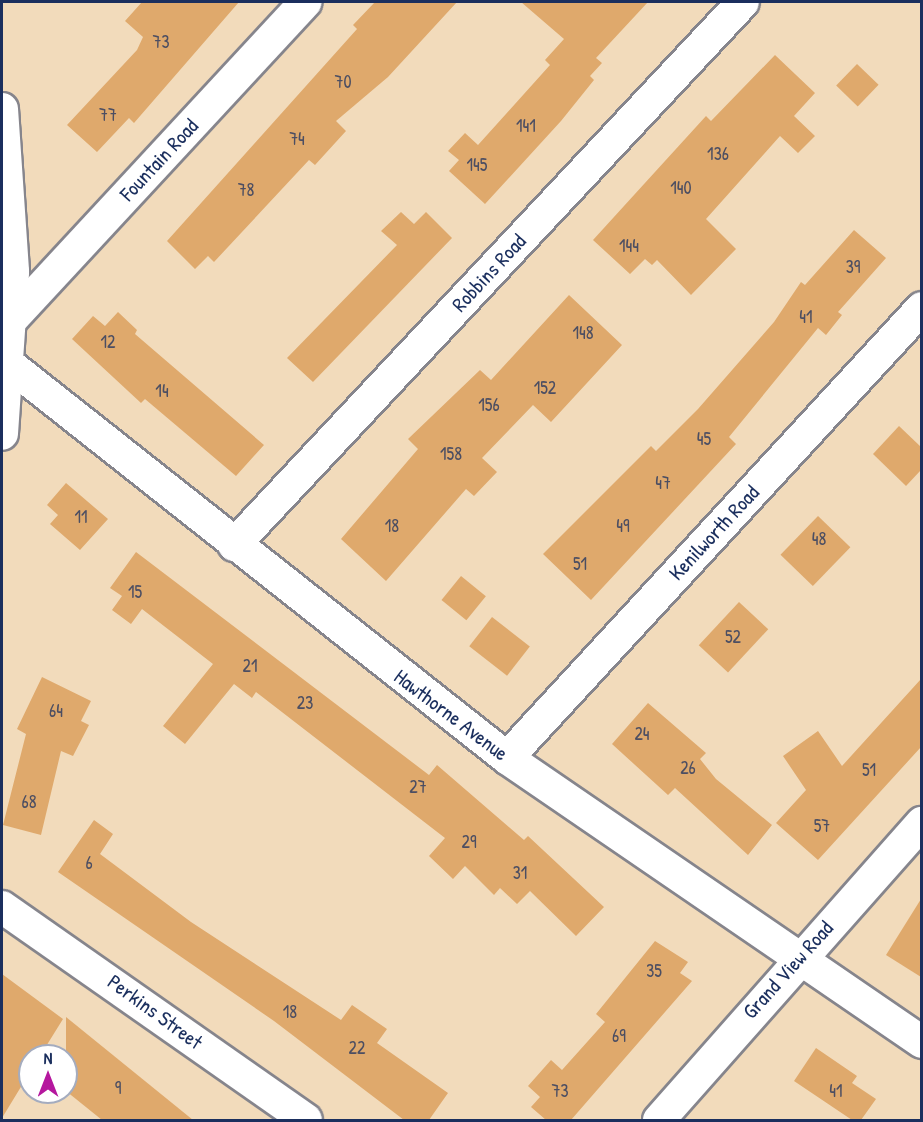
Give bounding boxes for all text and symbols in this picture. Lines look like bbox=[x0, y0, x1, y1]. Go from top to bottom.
house number: 73 bbox=[153, 31, 169, 53]
house number: 70 bbox=[335, 71, 351, 93]
house number: 77 bbox=[99, 104, 117, 126]
street label: Fountain Road bbox=[115, 114, 203, 206]
house number: 141 bbox=[516, 115, 536, 137]
house number: 74 bbox=[289, 128, 305, 150]
house number: 136 bbox=[707, 143, 729, 165]
house number: 145 bbox=[467, 154, 487, 176]
house number: 140 bbox=[670, 177, 692, 199]
house number: 78 bbox=[238, 179, 254, 201]
street label: Robbins Road bbox=[447, 229, 531, 317]
house number: 144 bbox=[619, 235, 639, 257]
house number: 39 bbox=[846, 256, 860, 278]
house number: 41 bbox=[799, 306, 813, 328]
house number: 148 bbox=[572, 322, 594, 344]
house number: 12 bbox=[101, 331, 115, 353]
house number: 152 bbox=[534, 377, 556, 399]
house number: 14 bbox=[155, 380, 169, 402]
house number: 156 bbox=[478, 394, 500, 416]
house number: 45 bbox=[697, 428, 711, 450]
house number: 158 bbox=[440, 443, 462, 465]
house number: 47 bbox=[655, 472, 671, 494]
street label: Kenilworth Road bbox=[664, 480, 764, 586]
house number: 11 bbox=[74, 506, 88, 528]
house number: 18 bbox=[385, 515, 399, 537]
house number: 49 bbox=[616, 515, 630, 537]
house number: 48 bbox=[812, 528, 826, 550]
house number: 51 bbox=[573, 553, 587, 575]
house number: 15 bbox=[128, 581, 142, 603]
house number: 52 bbox=[725, 626, 741, 648]
house number: 21 bbox=[243, 655, 257, 677]
street label: Hawthorne Avenue bbox=[389, 664, 513, 766]
house number: 23 bbox=[297, 692, 313, 714]
house number: 64 bbox=[49, 700, 63, 722]
house number: 24 bbox=[634, 723, 650, 745]
house number: 26 bbox=[680, 757, 696, 779]
house number: 51 bbox=[862, 759, 876, 781]
house number: 27 bbox=[409, 776, 427, 798]
house number: 68 bbox=[22, 791, 36, 813]
house number: 57 bbox=[814, 815, 830, 837]
house number: 29 bbox=[461, 831, 477, 853]
house number: 6 bbox=[85, 852, 93, 874]
house number: 31 bbox=[513, 862, 527, 884]
street label: Grand View Road bbox=[738, 916, 838, 1024]
house number: 35 bbox=[646, 960, 662, 982]
street label: Perkins Street bbox=[103, 969, 207, 1055]
house number: 18 bbox=[283, 1001, 297, 1023]
house number: 69 bbox=[612, 1025, 626, 1047]
house number: 22 bbox=[349, 1037, 365, 1059]
north arrow bbox=[18, 1044, 78, 1104]
text: N bbox=[44, 1047, 52, 1069]
house number: 9 bbox=[115, 1077, 121, 1099]
house number: 73 bbox=[552, 1080, 568, 1102]
house number: 41 bbox=[829, 1080, 843, 1102]

